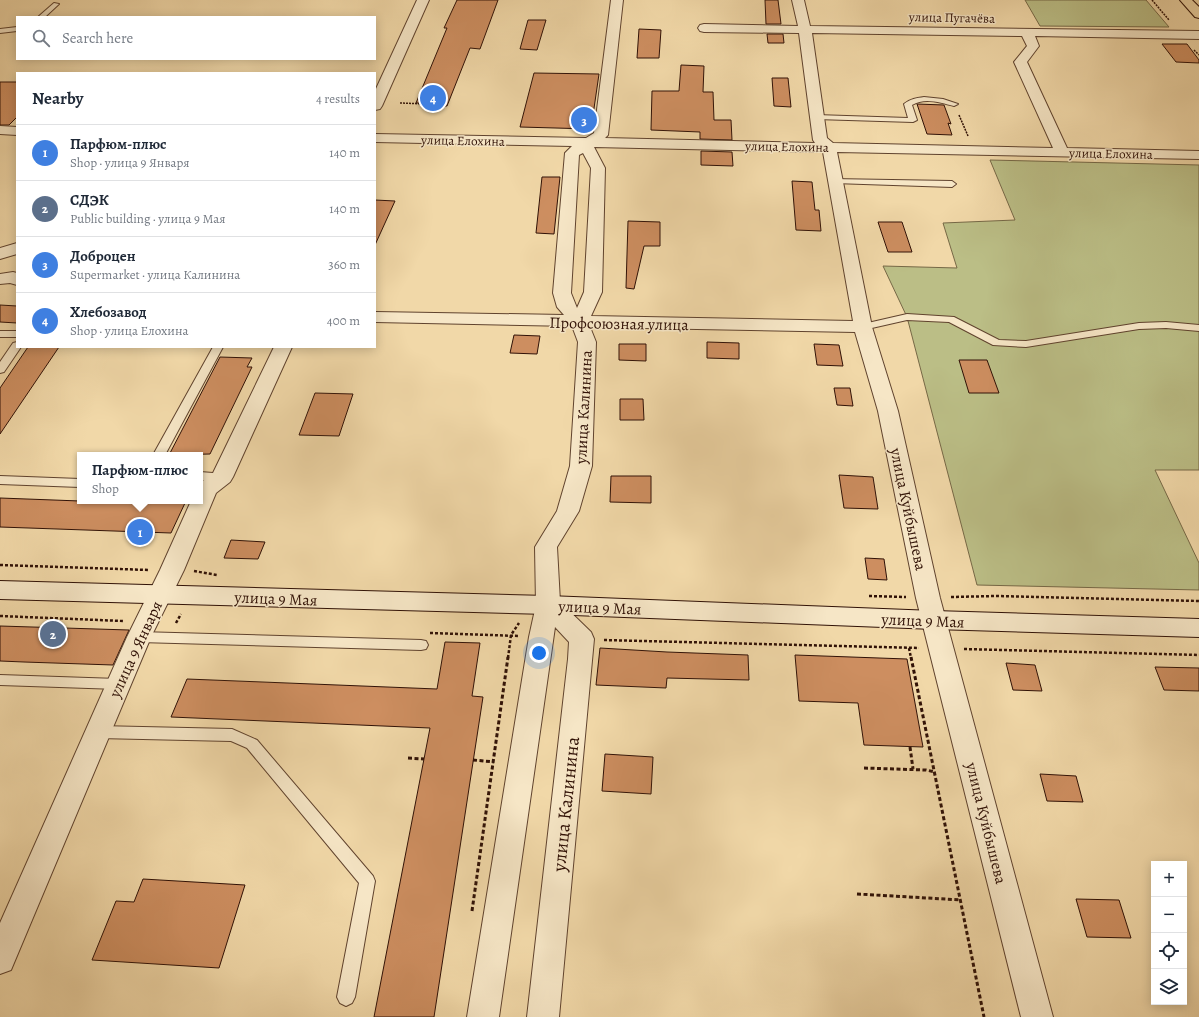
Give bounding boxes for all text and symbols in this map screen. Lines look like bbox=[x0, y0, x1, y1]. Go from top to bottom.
street label: улица Пугачёва bbox=[908, 8, 995, 27]
search box bbox=[16, 16, 376, 60]
icon: search bbox=[30, 27, 52, 49]
text: Search here bbox=[62, 28, 133, 48]
pin: 4 bbox=[420, 83, 446, 113]
text: Nearby bbox=[32, 87, 83, 110]
text: 4 results bbox=[316, 90, 360, 107]
pin: 3 bbox=[571, 105, 597, 135]
street label: улица Елохина bbox=[420, 131, 505, 150]
text: Парфюм-плюс bbox=[70, 134, 167, 154]
street label: улица Елохина bbox=[744, 137, 829, 156]
text: 1 bbox=[43, 144, 47, 161]
text: 140 m bbox=[329, 144, 360, 161]
street label: улица Елохина bbox=[1068, 144, 1153, 163]
text: Shop · улица 9 Января bbox=[70, 154, 189, 171]
text: СДЭК bbox=[70, 190, 109, 210]
text: 2 bbox=[42, 200, 48, 217]
text: 140 m bbox=[329, 200, 360, 217]
text: Public building · улица 9 Мая bbox=[70, 210, 226, 227]
text: Доброцен bbox=[70, 246, 136, 266]
text: 3 bbox=[42, 256, 48, 273]
text: 360 m bbox=[328, 256, 360, 273]
text: Supermarket · улица Калинина bbox=[70, 266, 240, 283]
text: Хлебозавод bbox=[70, 302, 147, 322]
text: 4 bbox=[42, 312, 48, 329]
text: 400 m bbox=[327, 312, 360, 329]
street label: Профсоюзная улица bbox=[549, 312, 689, 336]
text: Shop · улица Елохина bbox=[70, 322, 189, 339]
street label: улица Калинина bbox=[570, 349, 598, 466]
street label: улица Куйбышева bbox=[884, 445, 932, 573]
popup bbox=[77, 452, 203, 504]
text: Парфюм-плюс bbox=[92, 460, 188, 480]
text: Shop bbox=[92, 480, 119, 497]
pin: 1 bbox=[127, 517, 153, 547]
street label: улица 9 Мая bbox=[233, 587, 318, 611]
street label: улица 9 Мая bbox=[557, 596, 642, 620]
street label: улица 9 Января bbox=[103, 597, 168, 702]
street label: улица 9 Мая bbox=[880, 609, 965, 633]
pin: 2 bbox=[40, 619, 66, 649]
your location bbox=[529, 643, 549, 663]
street label: улица Калинина bbox=[546, 735, 586, 874]
street label: улица Куйбышева bbox=[960, 759, 1012, 887]
map controls bbox=[1151, 861, 1187, 1005]
button: + bbox=[1151, 861, 1187, 897]
button: − bbox=[1151, 897, 1187, 933]
button: locate bbox=[1151, 933, 1187, 969]
button: layers bbox=[1151, 969, 1187, 1005]

